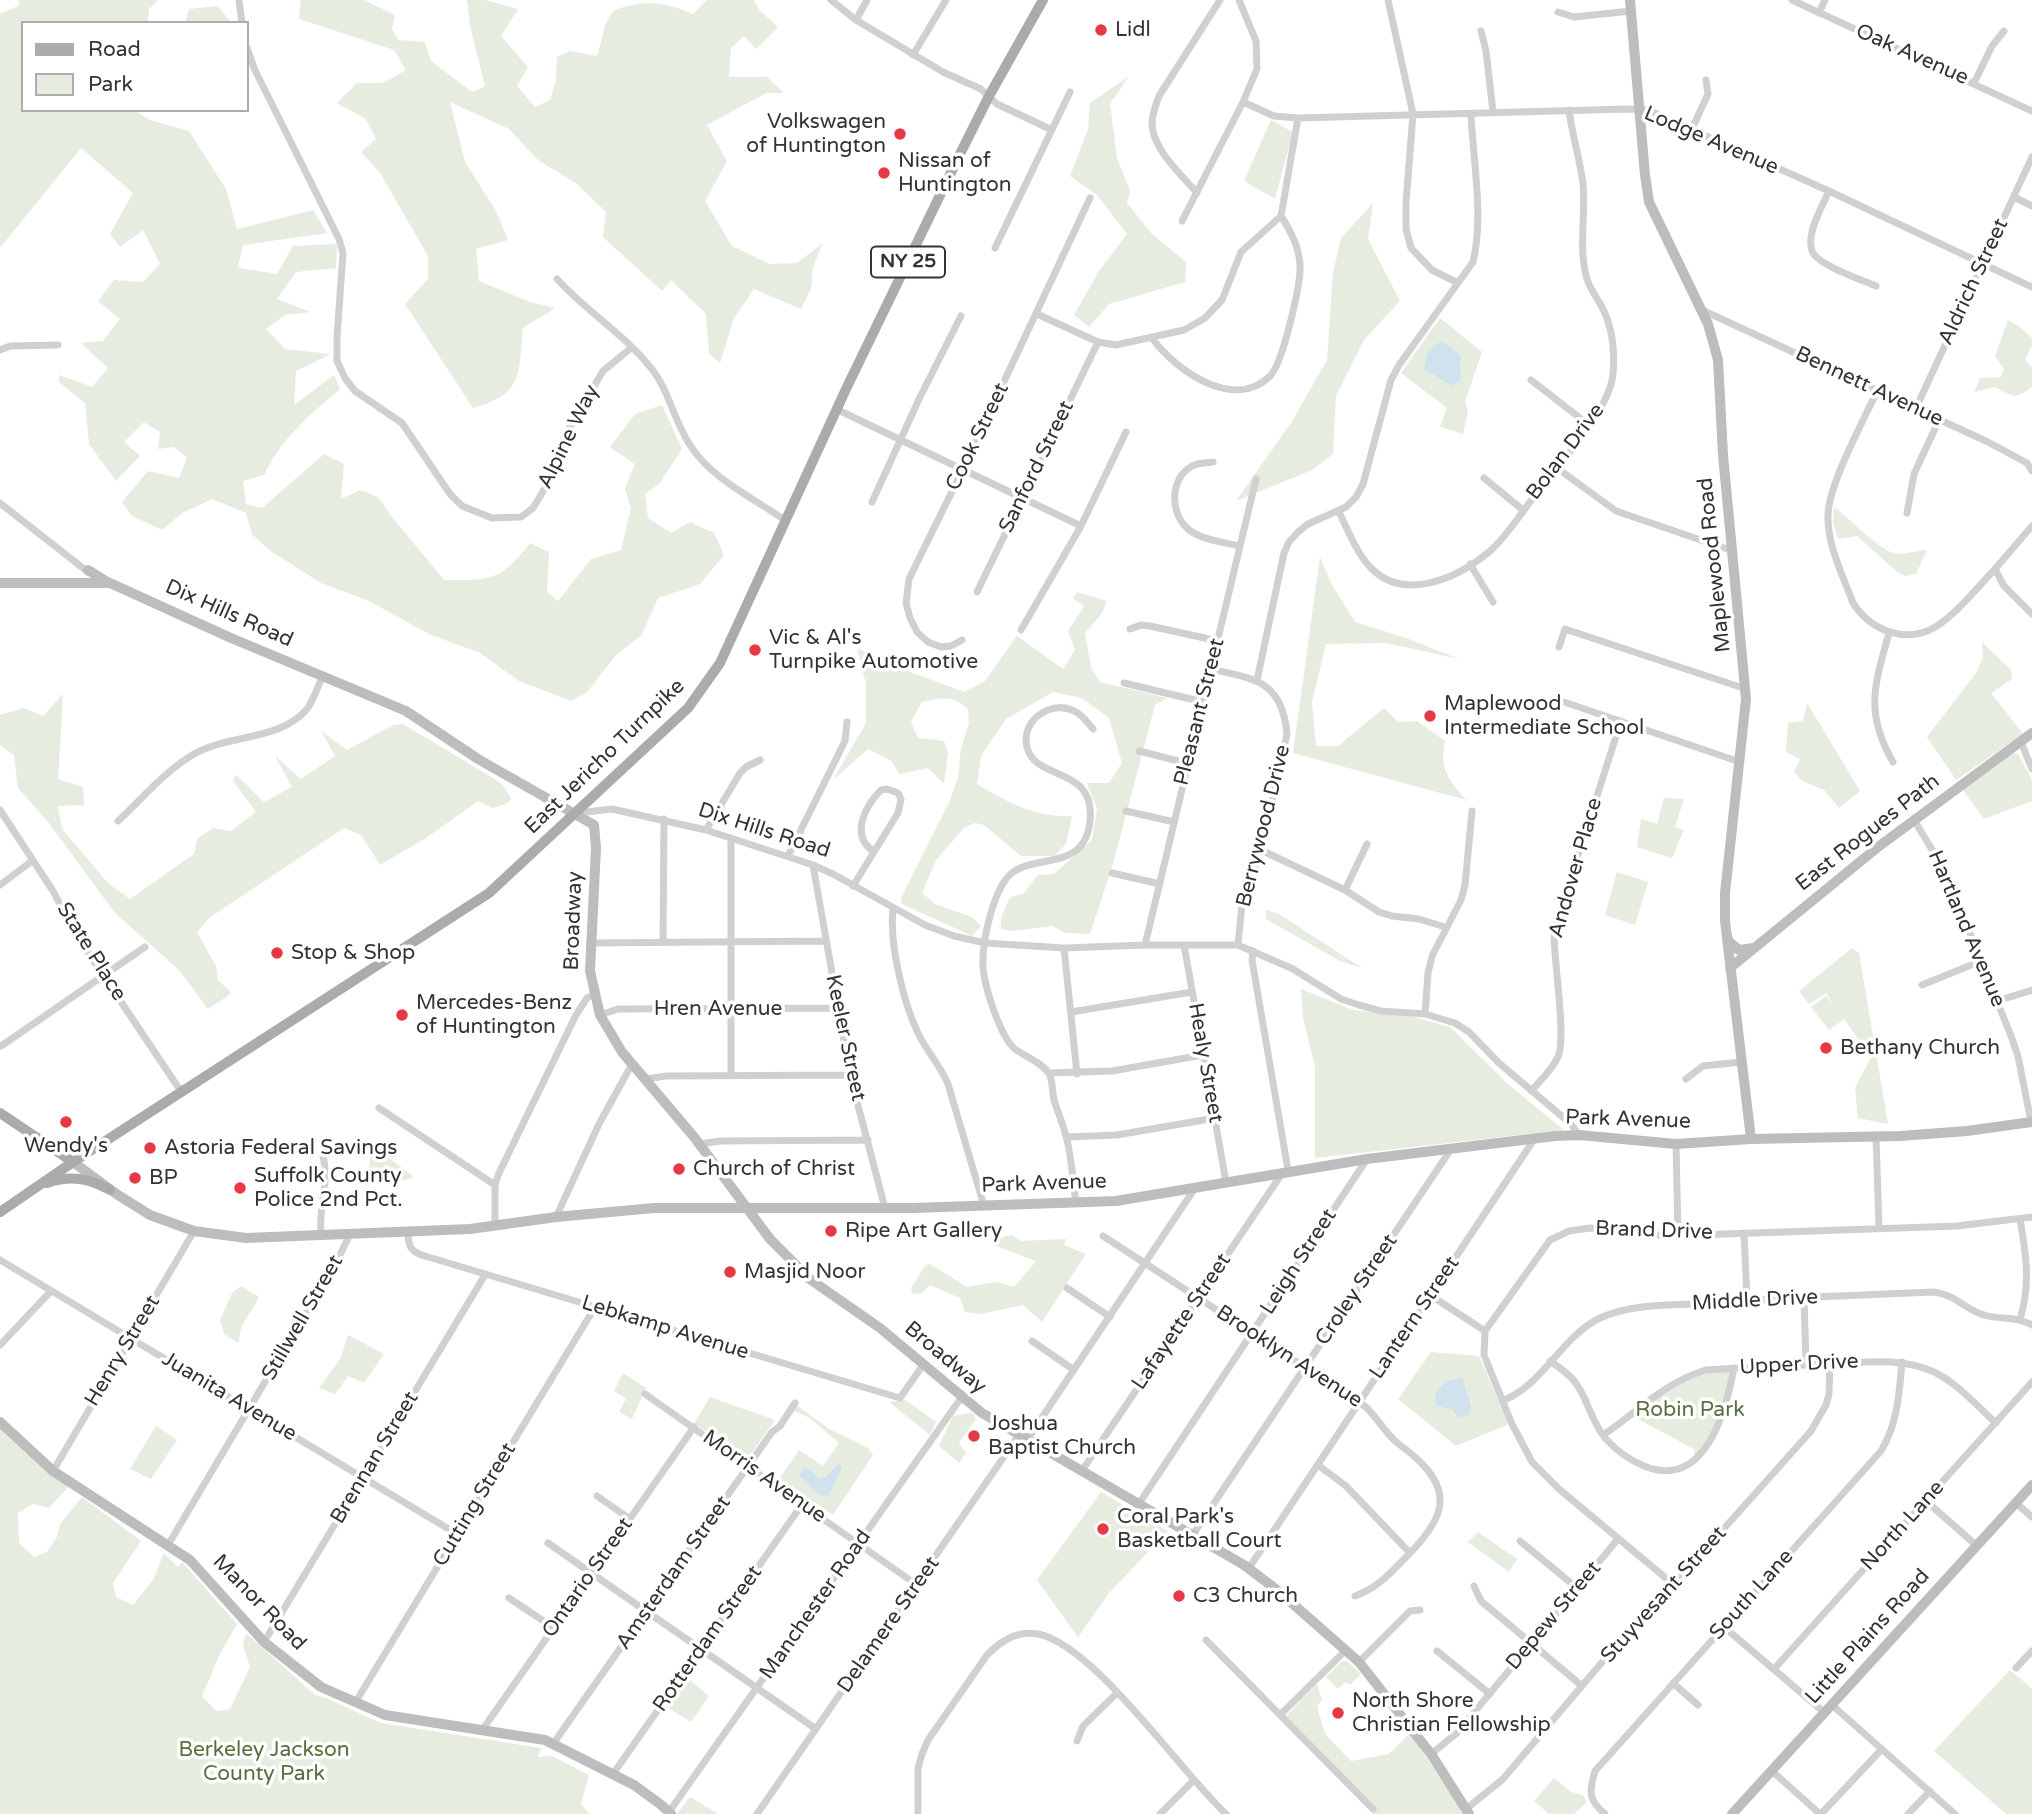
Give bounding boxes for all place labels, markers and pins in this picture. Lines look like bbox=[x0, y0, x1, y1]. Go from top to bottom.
place label: Lidl bbox=[1115, 17, 1151, 43]
marker: Lidl bbox=[1093, 22, 1109, 38]
place label: Volkswagen of Huntington bbox=[746, 109, 886, 159]
marker: Volkswagen of Huntington bbox=[892, 126, 908, 142]
place label: Nissan of Huntington bbox=[898, 148, 1012, 198]
marker: Nissan of Huntington bbox=[876, 165, 892, 181]
place label: Vic & Al's Turnpike Automotive bbox=[769, 625, 978, 675]
marker: Vic & Al's Turnpike Automotive bbox=[747, 642, 763, 658]
place label: Maplewood Intermediate School bbox=[1444, 691, 1644, 741]
marker: Maplewood Intermediate School bbox=[1422, 708, 1438, 724]
place label: Stop & Shop bbox=[291, 940, 415, 966]
marker: Stop & Shop bbox=[269, 945, 285, 961]
place label: Mercedes-Benz of Huntington bbox=[416, 990, 572, 1040]
marker: Mercedes-Benz of Huntington bbox=[394, 1007, 410, 1023]
place label: Bethany Church bbox=[1840, 1035, 2000, 1061]
marker: Bethany Church bbox=[1818, 1040, 1834, 1056]
marker: Wendy's bbox=[58, 1114, 74, 1130]
place label: Wendy's bbox=[24, 1133, 108, 1159]
place label: Astoria Federal Savings bbox=[164, 1135, 397, 1161]
marker: Astoria Federal Savings bbox=[142, 1140, 158, 1156]
place label: Church of Christ bbox=[693, 1156, 855, 1182]
marker: Church of Christ bbox=[671, 1161, 687, 1177]
place label: Suffolk County Police 2nd Pct. bbox=[254, 1163, 403, 1213]
place label: BP bbox=[149, 1165, 178, 1191]
marker: BP bbox=[127, 1170, 143, 1186]
marker: Suffolk County Police 2nd Pct. bbox=[232, 1180, 248, 1196]
place label: Ripe Art Gallery bbox=[845, 1218, 1002, 1244]
marker: Ripe Art Gallery bbox=[823, 1223, 839, 1239]
place label: Masjid Noor bbox=[744, 1259, 866, 1285]
marker: Masjid Noor bbox=[722, 1264, 738, 1280]
place label: Joshua Baptist Church bbox=[988, 1411, 1136, 1461]
marker: Joshua Baptist Church bbox=[966, 1428, 982, 1444]
place label: Coral Park's Basketball Court bbox=[1117, 1504, 1281, 1554]
marker: Coral Park's Basketball Court bbox=[1095, 1521, 1111, 1537]
place label: C3 Church bbox=[1193, 1583, 1298, 1609]
marker: C3 Church bbox=[1171, 1588, 1187, 1604]
place label: North Shore Christian Fellowship bbox=[1352, 1688, 1551, 1738]
marker: North Shore Christian Fellowship bbox=[1330, 1705, 1346, 1721]

